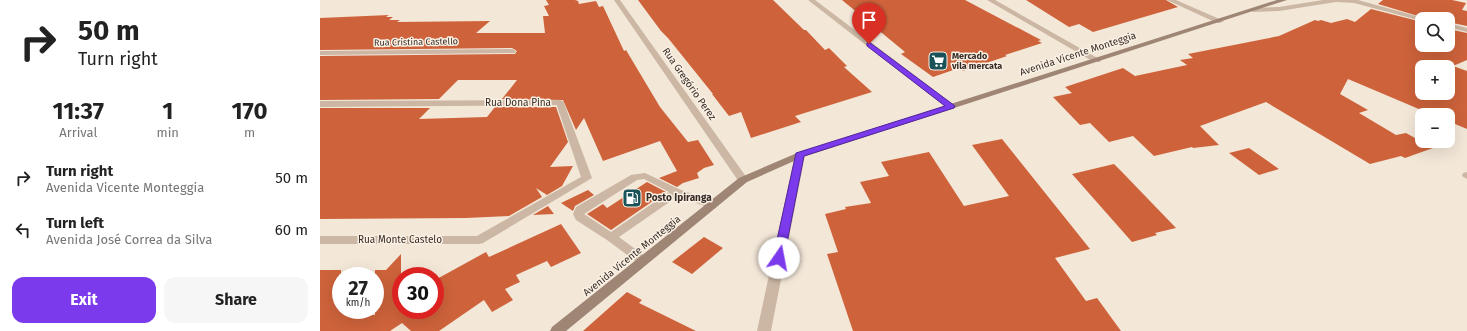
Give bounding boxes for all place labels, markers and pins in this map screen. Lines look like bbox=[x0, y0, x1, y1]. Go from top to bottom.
pin bbox=[852, 3, 886, 44]
supermarket icon: Mercado vila mercata bbox=[927, 50, 949, 72]
place label: Mercado vila mercata bbox=[951, 51, 1002, 71]
fuel station icon: Posto Ipiranga bbox=[621, 187, 643, 209]
place label: Posto Ipiranga bbox=[646, 192, 712, 204]

